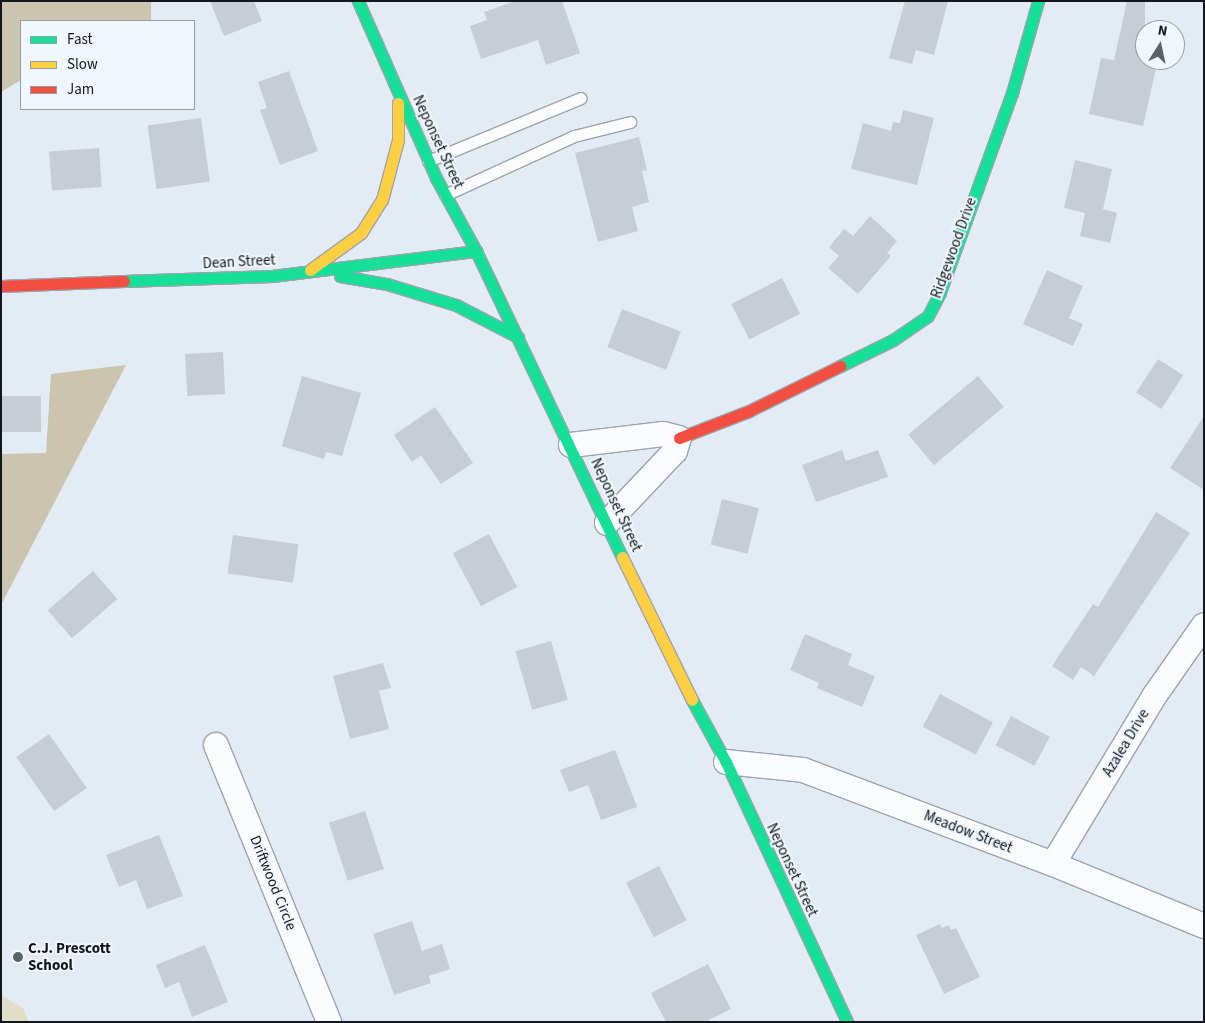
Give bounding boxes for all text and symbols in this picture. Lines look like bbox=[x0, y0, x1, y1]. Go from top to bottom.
legend bbox=[20, 20, 195, 110]
north arrow bbox=[1135, 20, 1185, 70]
text: N bbox=[1156, 21, 1169, 42]
text: Fast bbox=[67, 29, 93, 50]
text: Slow bbox=[67, 54, 98, 75]
text: Jam bbox=[67, 79, 94, 100]
street label: Neponset Street bbox=[408, 92, 468, 192]
street label: Ridgewood Drive bbox=[927, 195, 981, 301]
street label: Dean Street bbox=[202, 251, 276, 273]
street label: Neponset Street bbox=[586, 455, 646, 555]
street label: Azalea Drive bbox=[1099, 706, 1153, 780]
street label: Meadow Street bbox=[921, 807, 1015, 857]
street label: Neponset Street bbox=[762, 820, 822, 920]
street label: Driftwood Circle bbox=[246, 833, 300, 933]
place label: C.J. Prescott School bbox=[28, 939, 111, 974]
marker: C.J. Prescott School bbox=[12, 951, 24, 963]

